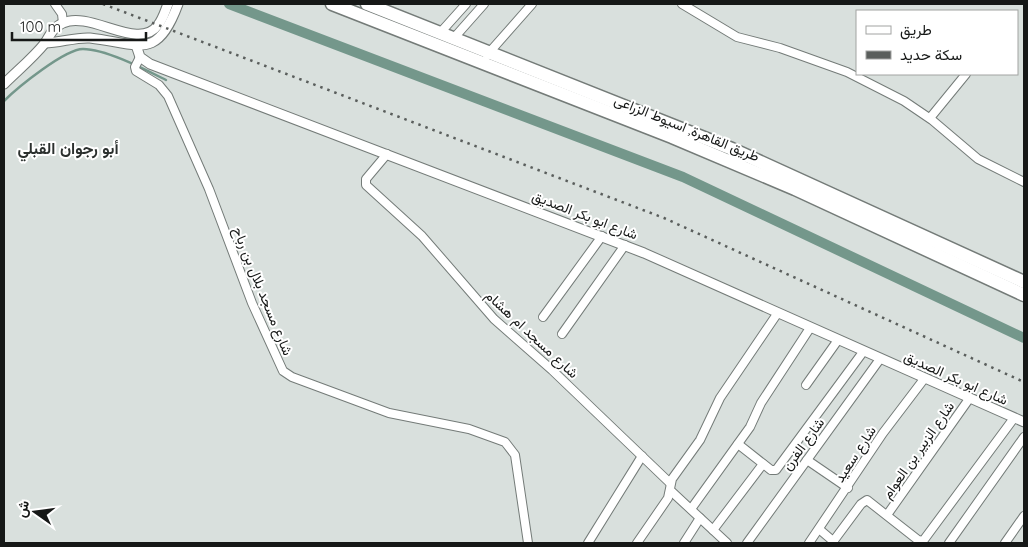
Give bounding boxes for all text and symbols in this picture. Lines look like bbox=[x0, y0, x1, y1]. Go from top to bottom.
scale bar bbox=[12, 10, 146, 42]
legend bbox=[856, 10, 1018, 75]
text: 100 m bbox=[20, 17, 61, 36]
text: طريق bbox=[900, 20, 932, 40]
text: سكة حديد bbox=[900, 45, 962, 64]
street label: طريق القاهرة, اسيوط الزراعى bbox=[612, 91, 762, 165]
district label: أبو رجوان القبلي bbox=[17, 138, 119, 162]
street label: شارع ابو بكر الصديق bbox=[529, 187, 640, 245]
street label: شارع مسجد بلال بن رباح bbox=[227, 224, 297, 359]
street label: شارع مسجد ام هشام bbox=[480, 286, 582, 383]
street label: شارع ابو بكر الصديق bbox=[900, 347, 1011, 411]
street label: شارع الزبير بن العوام bbox=[878, 398, 960, 503]
street label: شارع الفرن bbox=[778, 414, 830, 475]
street label: شارع سعيد bbox=[830, 422, 882, 487]
north arrow bbox=[10, 487, 60, 537]
text: ش bbox=[12, 498, 33, 519]

